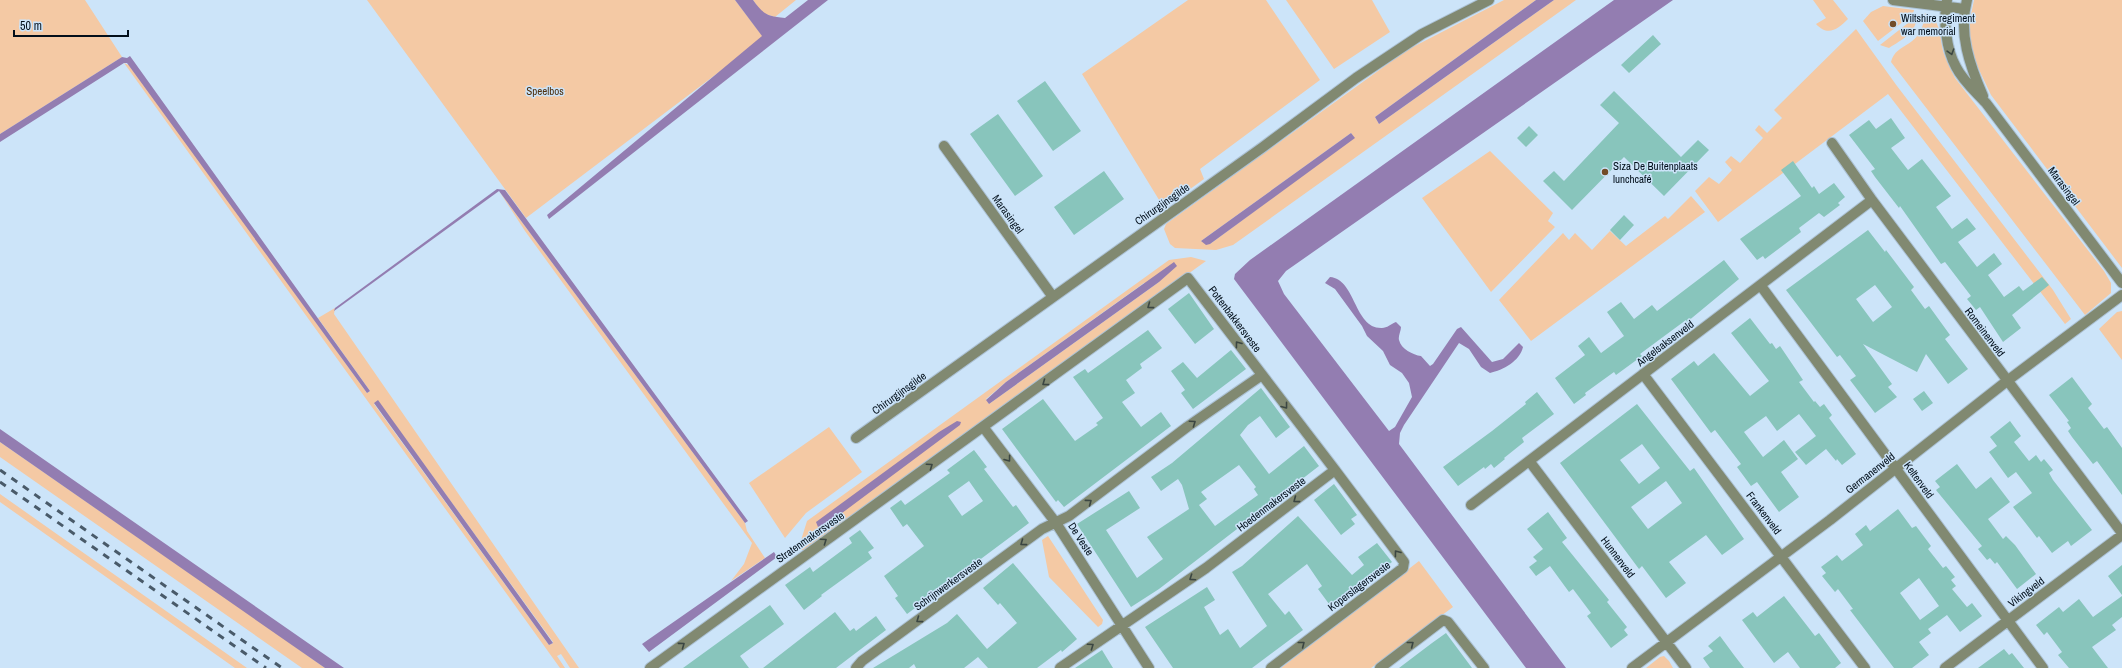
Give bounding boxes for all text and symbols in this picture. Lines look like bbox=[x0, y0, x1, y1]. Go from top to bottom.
place label: Wiltshire regiment war memorial bbox=[1901, 11, 1975, 38]
scale bar bbox=[14, 12, 128, 38]
text: 50 m bbox=[20, 18, 42, 34]
marker: Wiltshire regiment war memorial bbox=[1888, 19, 1898, 29]
one-way arrow bbox=[1946, 49, 1955, 56]
park label: Speelbos bbox=[526, 84, 564, 98]
place label: Siza De Buitenplaats lunchcafé bbox=[1613, 159, 1698, 186]
street label: Marasingel bbox=[2045, 164, 2083, 208]
marker: Siza De Buitenplaats lunchcafé bbox=[1600, 167, 1610, 177]
street label: Chirurgijnsgilde bbox=[1132, 180, 1192, 228]
street label: Marasingel bbox=[989, 192, 1027, 236]
street label: Pottenbakkersveste bbox=[1206, 283, 1264, 355]
one-way arrow bbox=[1148, 301, 1155, 308]
street label: Romeinenveld bbox=[1962, 305, 2008, 359]
street label: Angelsaksenveld bbox=[1633, 317, 1696, 370]
one-way arrow bbox=[1235, 341, 1243, 348]
street label: Chirurgijnsgilde bbox=[869, 369, 929, 417]
one-way arrow bbox=[1043, 378, 1050, 385]
one-way arrow bbox=[1281, 402, 1288, 409]
one-way arrow bbox=[1188, 421, 1195, 428]
street label: Germanenveld bbox=[1842, 449, 1898, 497]
one-way arrow bbox=[1003, 454, 1010, 461]
street label: Keltenveld bbox=[1901, 459, 1937, 501]
one-way arrow bbox=[926, 464, 933, 471]
street label: Hoedenmakersveste bbox=[1234, 474, 1308, 534]
street label: Frankenveld bbox=[1743, 489, 1785, 537]
one-way arrow bbox=[1293, 495, 1300, 502]
one-way arrow bbox=[1084, 499, 1091, 506]
street label: Stratenmakersveste bbox=[773, 508, 847, 566]
street label: De Veste bbox=[1065, 520, 1097, 558]
street label: Hunnenveld bbox=[1598, 534, 1638, 580]
one-way arrow bbox=[1020, 538, 1027, 546]
one-way arrow bbox=[820, 539, 827, 546]
one-way arrow bbox=[1394, 550, 1401, 557]
street label: Schrijnwerkersveste bbox=[911, 554, 985, 614]
street label: Koperslagersveste bbox=[1325, 558, 1393, 614]
one-way arrow bbox=[1189, 573, 1196, 581]
street label: Vikingveld bbox=[2005, 574, 2047, 610]
one-way arrow bbox=[916, 615, 923, 622]
one-way arrow bbox=[1298, 642, 1305, 649]
one-way arrow bbox=[1407, 642, 1414, 649]
one-way arrow bbox=[677, 643, 684, 650]
one-way arrow bbox=[1086, 644, 1093, 651]

